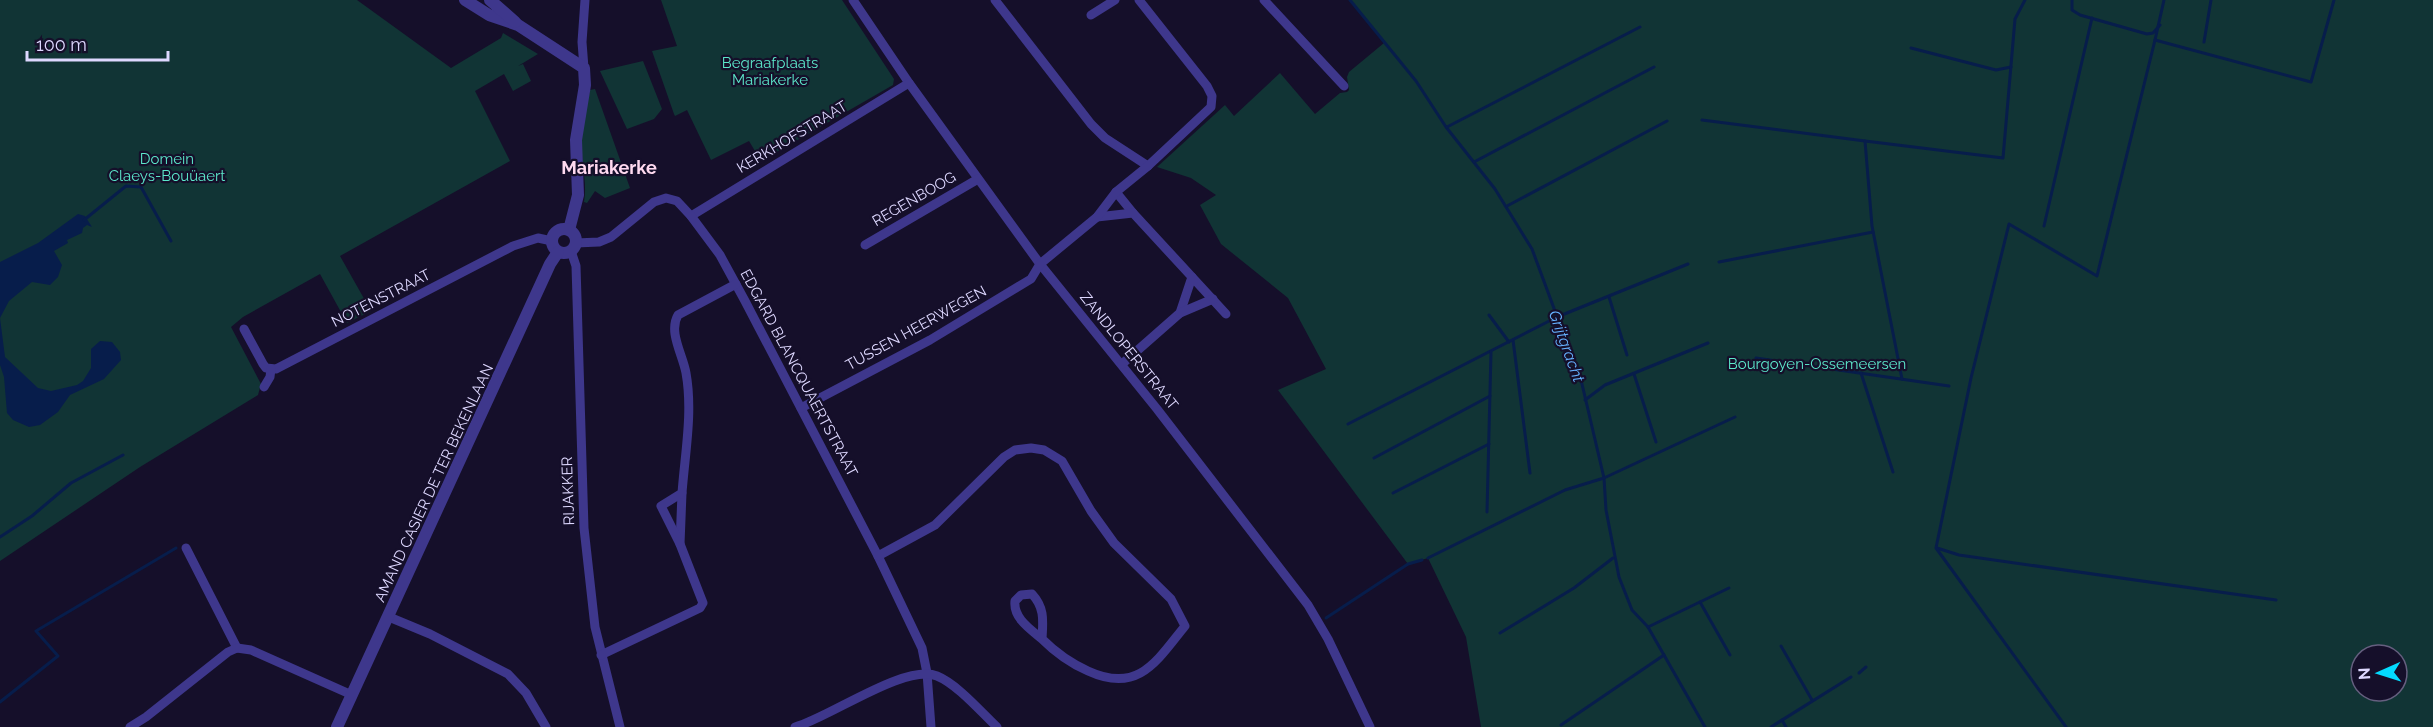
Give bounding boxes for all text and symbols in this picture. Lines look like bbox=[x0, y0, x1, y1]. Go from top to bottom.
scale bar bbox=[27, 24, 168, 62]
text: 100 m bbox=[36, 34, 87, 55]
park label: Begraafplaats Mariakerke bbox=[722, 54, 818, 89]
street label: KERKHOFSTRAAT bbox=[734, 97, 850, 177]
park label: Domein Claeys-Bouüaert bbox=[109, 150, 225, 185]
district label: Mariakerke bbox=[561, 157, 657, 178]
street label: REGENBOOG bbox=[869, 168, 959, 230]
street label: NOTENSTRAAT bbox=[328, 265, 434, 331]
street label: EDGARD BLANCQUAERTSTRAAT bbox=[737, 266, 861, 480]
street label: TUSSEN HEERWEGEN bbox=[842, 282, 990, 374]
street label: ZANDLOPERSTRAAT bbox=[1076, 289, 1182, 413]
water label: Grijtgracht bbox=[1545, 308, 1589, 386]
park label: Bourgoyen-Ossemeersen bbox=[1728, 355, 1906, 373]
street label: AMAND CASIER DE TER BEKENLAAN bbox=[371, 361, 497, 605]
street label: RIJAKKER bbox=[558, 456, 578, 526]
north arrow bbox=[2349, 643, 2409, 703]
text: N bbox=[2355, 667, 2374, 680]

